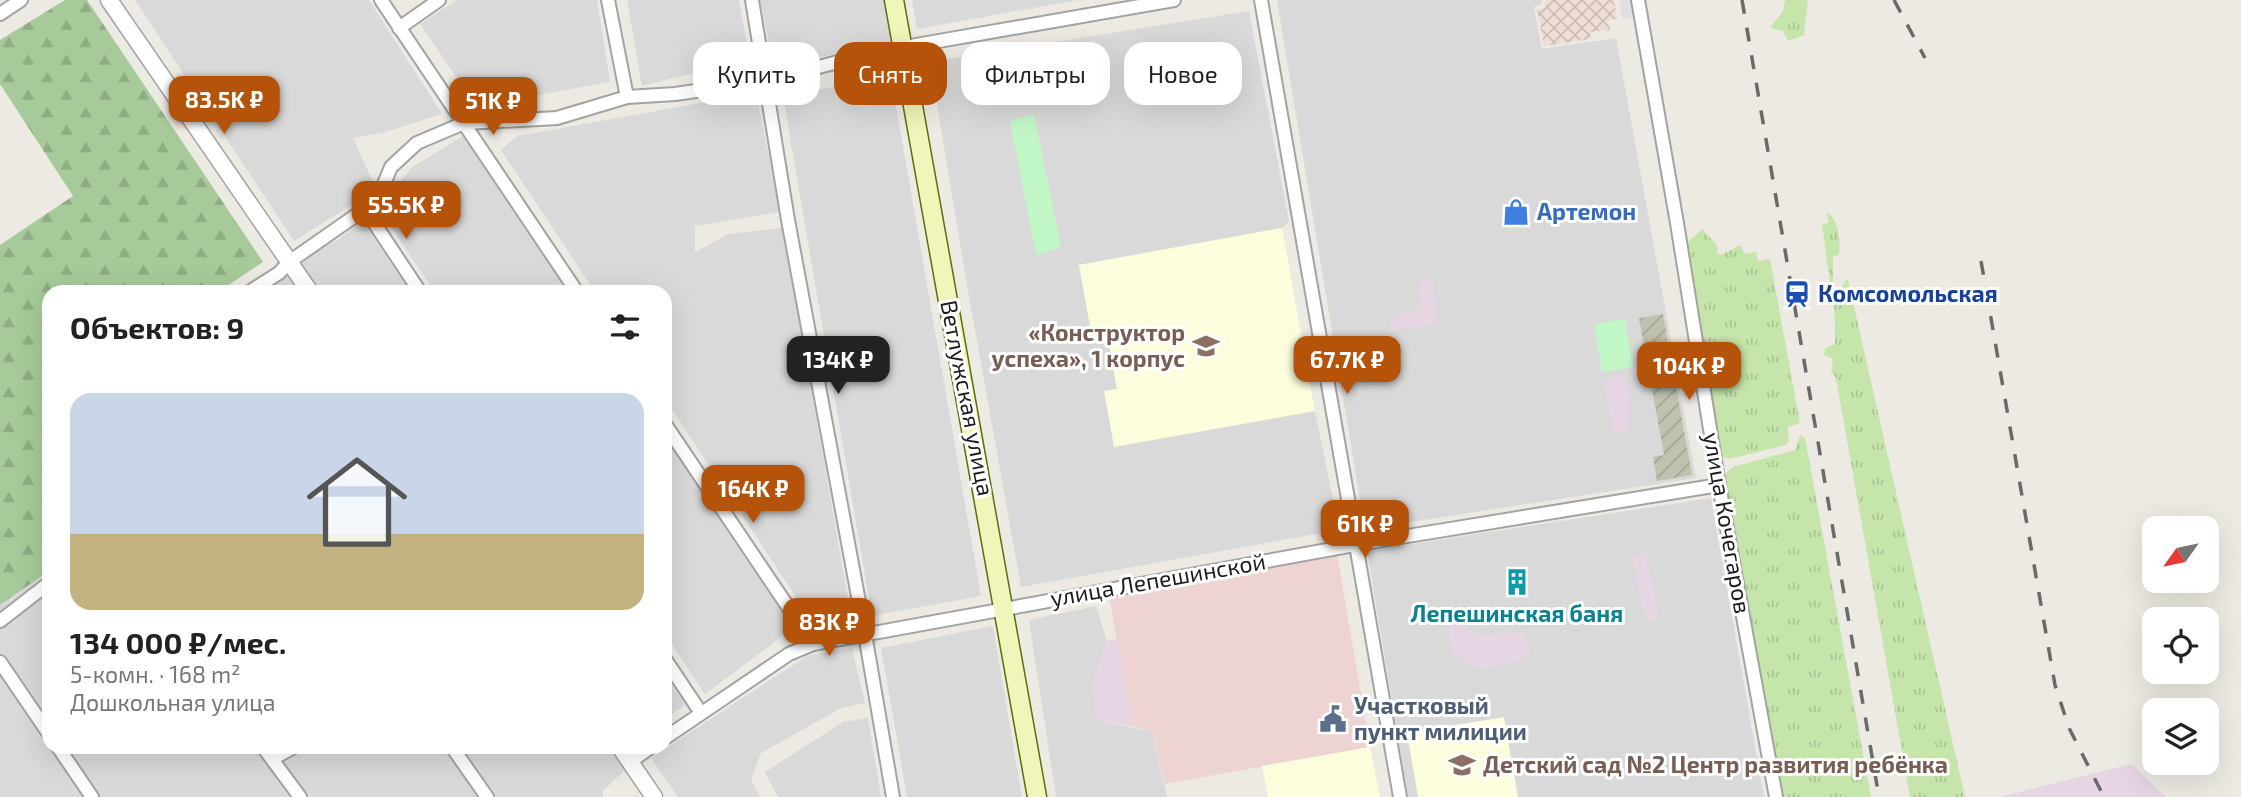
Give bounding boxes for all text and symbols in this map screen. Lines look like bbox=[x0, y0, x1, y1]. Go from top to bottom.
chip: Купить bbox=[693, 42, 820, 105]
chip: Снять bbox=[834, 42, 947, 105]
chip: Фильтры bbox=[961, 42, 1110, 105]
chip: Новое bbox=[1124, 42, 1242, 105]
pin: 83.5K ₽ bbox=[159, 76, 289, 136]
pin: 51K ₽ bbox=[444, 78, 542, 137]
text: 83.5K ₽ bbox=[185, 85, 263, 113]
text: 51K ₽ bbox=[465, 86, 521, 114]
pin: 55.5K ₽ bbox=[341, 182, 471, 241]
text: 55.5K ₽ bbox=[368, 190, 444, 218]
shop icon: Артемон bbox=[1501, 197, 1531, 227]
place label: Артемон bbox=[1537, 197, 1636, 225]
station icon: Комсомольская bbox=[1782, 279, 1812, 309]
place label: Комсомольская bbox=[1818, 279, 1998, 307]
street label: Ветлужская улица bbox=[934, 298, 1001, 498]
icon: filters bbox=[606, 308, 644, 346]
text: Объектов: 9 bbox=[70, 309, 244, 345]
place label: «Конструктор успеха», 1 корпус bbox=[992, 318, 1185, 372]
school or university icon: «Конструктор успеха», 1 корпус bbox=[1191, 331, 1221, 361]
pin: 134K ₽ bbox=[781, 336, 895, 396]
pin: 67.7K ₽ bbox=[1282, 336, 1412, 396]
pin: 104K ₽ bbox=[1632, 342, 1746, 402]
text: 134K ₽ bbox=[803, 345, 873, 373]
text: 67.7K ₽ bbox=[1310, 345, 1384, 373]
text: 104K ₽ bbox=[1653, 351, 1725, 379]
street label: улица Кочегаров bbox=[1697, 430, 1758, 616]
icon: home bbox=[294, 439, 420, 565]
pin: 164K ₽ bbox=[696, 466, 810, 525]
text: 164K ₽ bbox=[717, 474, 789, 502]
pin: 61K ₽ bbox=[1316, 500, 1414, 560]
text: 61K ₽ bbox=[1337, 509, 1393, 537]
north arrow bbox=[2142, 516, 2219, 593]
map controls bbox=[2142, 516, 2219, 775]
street label: улица Лепешинской bbox=[1048, 546, 1268, 613]
building icon: Лепешинская баня bbox=[1502, 567, 1532, 597]
pin: 83K ₽ bbox=[780, 598, 878, 658]
place label: Лепешинская баня bbox=[1411, 599, 1623, 627]
text: 83K ₽ bbox=[799, 607, 859, 635]
button: locate bbox=[2142, 607, 2219, 684]
text: 134 000 ₽/мес. bbox=[70, 624, 286, 660]
text: 5-комн. · 168 m² bbox=[70, 660, 241, 688]
text: Дошкольная улица bbox=[70, 688, 276, 716]
place label: Участковый пункт милиции bbox=[1354, 691, 1527, 745]
button: layers bbox=[2142, 698, 2219, 775]
public building icon: Участковый пункт милиции bbox=[1318, 704, 1348, 734]
school or university icon: Детский сад №2 Центр развития ребёнка bbox=[1447, 750, 1477, 780]
place label: Детский сад №2 Центр развития ребёнка bbox=[1483, 750, 1948, 778]

